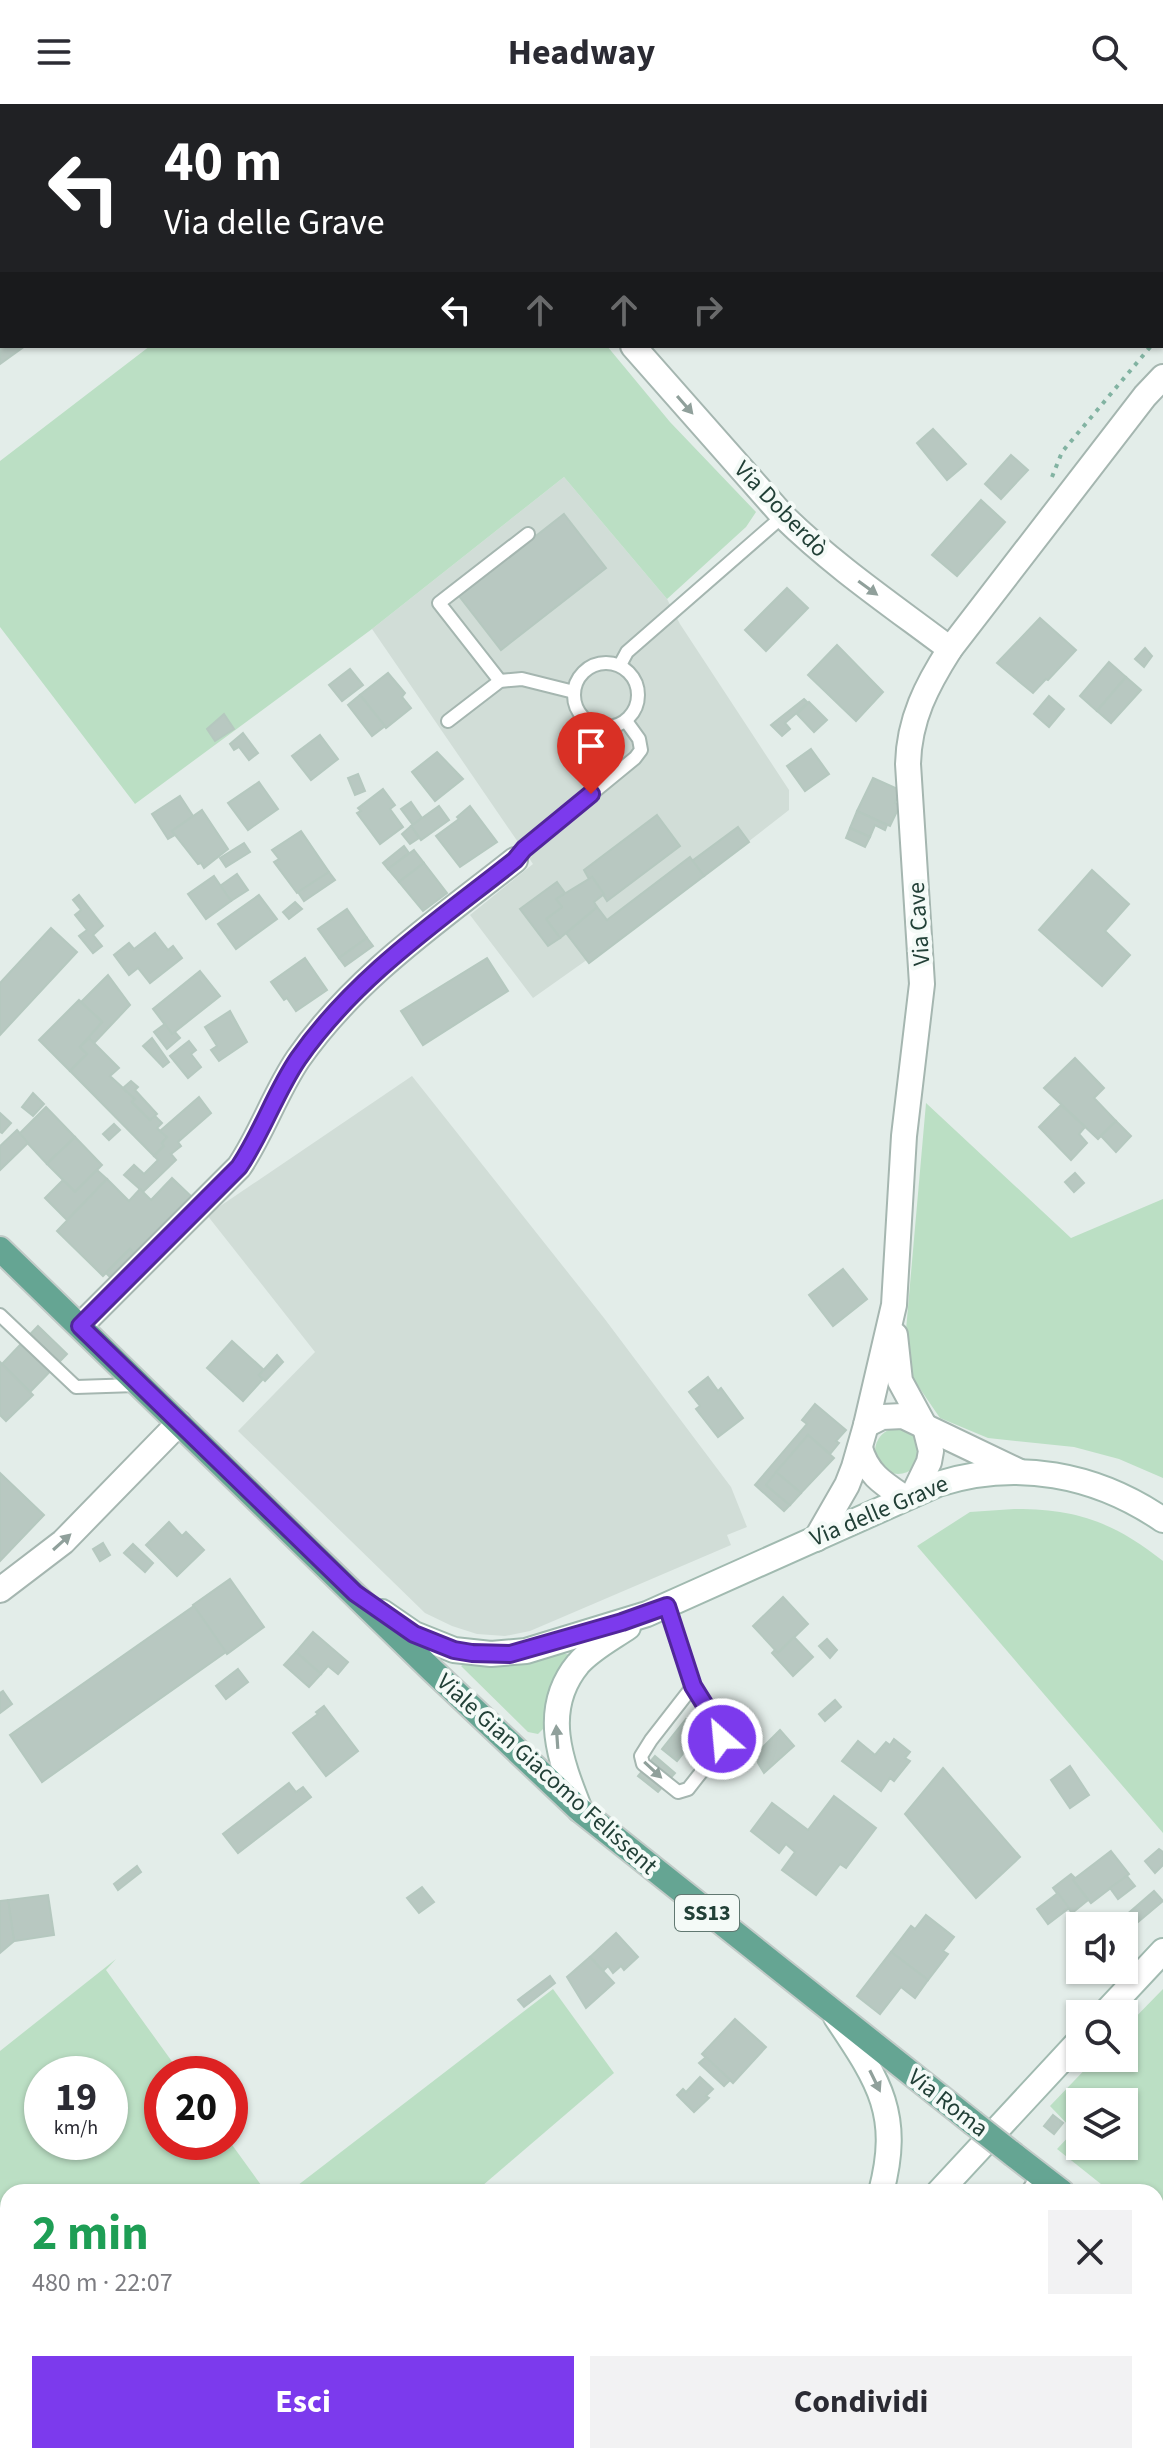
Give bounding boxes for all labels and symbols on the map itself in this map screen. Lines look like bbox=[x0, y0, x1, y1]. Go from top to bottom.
one-way arrow bbox=[675, 395, 693, 414]
street label: Via Doberdò bbox=[726, 453, 836, 565]
one-way arrow bbox=[858, 579, 878, 595]
pin bbox=[557, 712, 625, 794]
street label: Via Cave bbox=[899, 881, 939, 967]
street label: Via delle Grave bbox=[804, 1466, 954, 1556]
one-way arrow bbox=[52, 1534, 71, 1552]
street label: Viale Gian Giacomo Felissent bbox=[429, 1665, 665, 1883]
position arrow bbox=[680, 1697, 764, 1781]
one-way arrow bbox=[550, 1724, 563, 1749]
one-way arrow bbox=[643, 1761, 662, 1780]
road number: SS13 bbox=[675, 1895, 739, 1931]
speed limit sign: 20 bbox=[144, 2056, 248, 2160]
street label: Via Roma bbox=[900, 2060, 996, 2146]
one-way arrow bbox=[868, 2069, 882, 2092]

